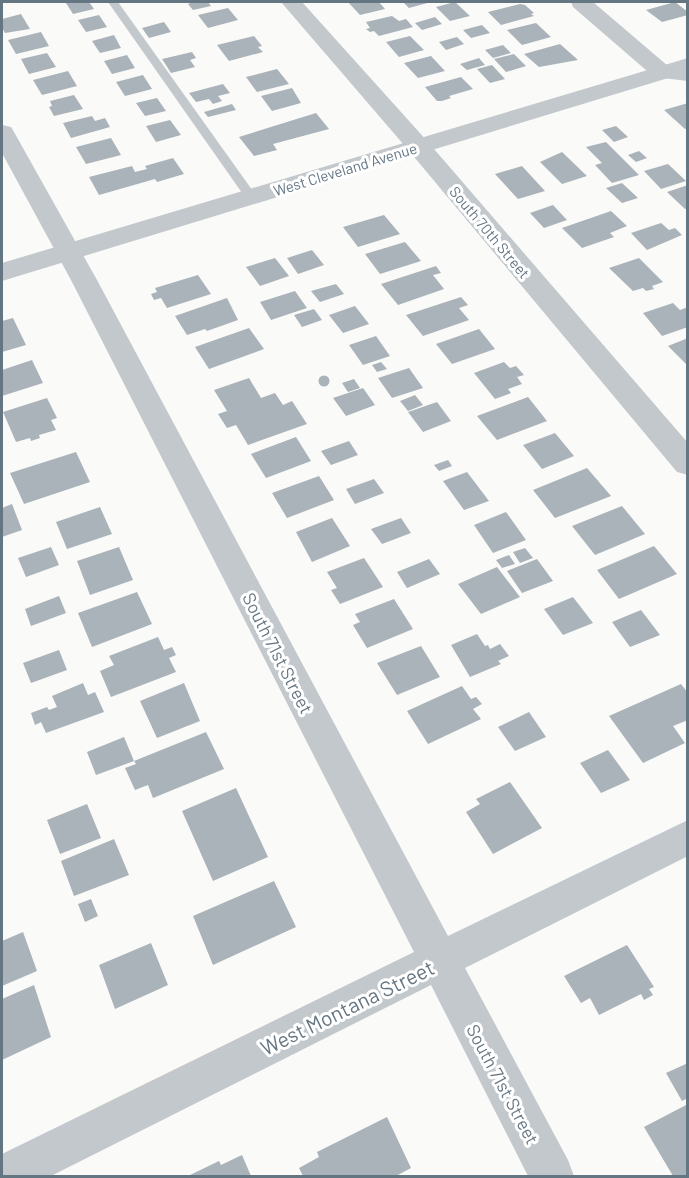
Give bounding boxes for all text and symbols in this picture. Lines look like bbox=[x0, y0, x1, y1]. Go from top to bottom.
street label: West Cleveland Avenue bbox=[271, 139, 419, 199]
street label: South 70th Street bbox=[446, 182, 534, 282]
street label: South 71st Street bbox=[238, 589, 318, 717]
street label: West Montana Street bbox=[256, 954, 438, 1060]
street label: South 71st Street bbox=[462, 1020, 544, 1148]

